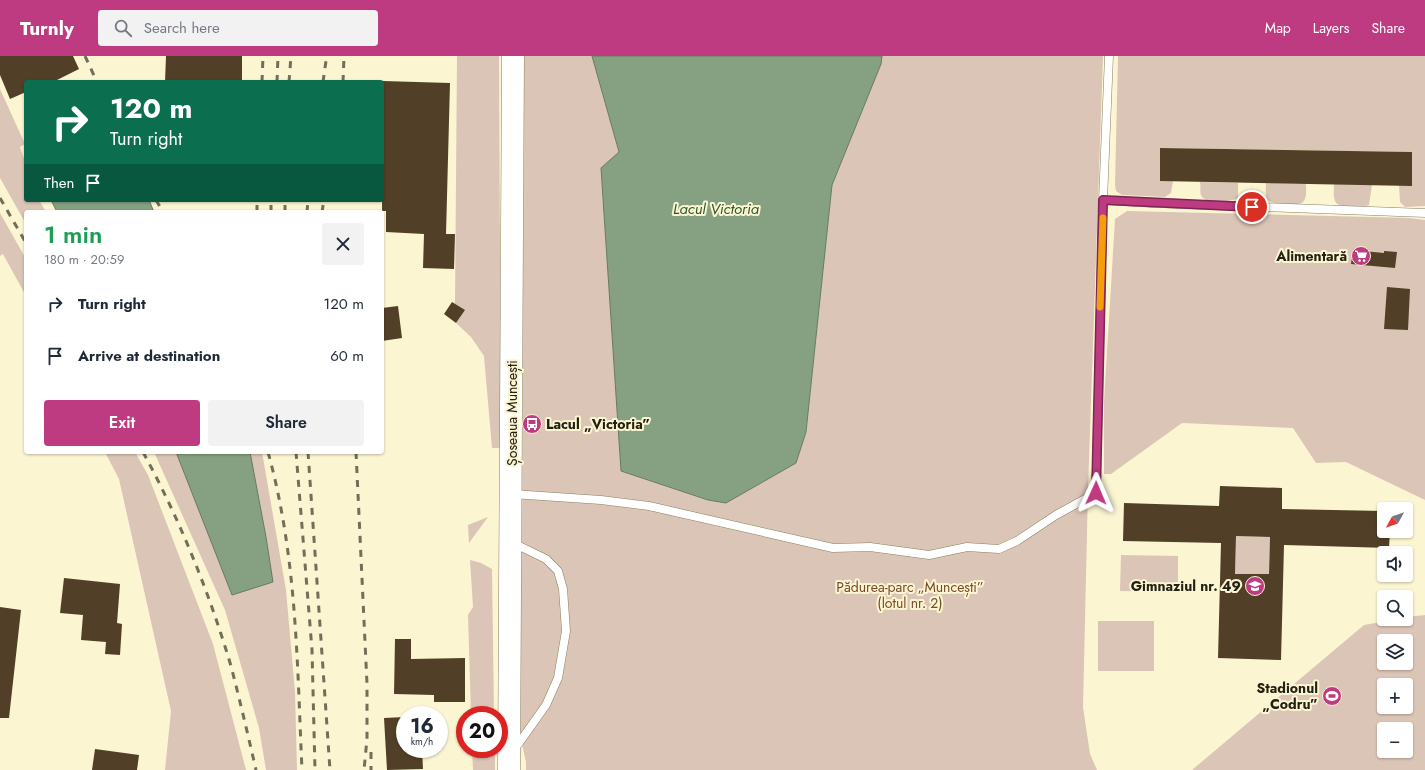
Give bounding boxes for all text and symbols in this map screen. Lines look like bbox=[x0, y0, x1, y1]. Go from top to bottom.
search box bbox=[98, 10, 378, 46]
text: Turnly bbox=[20, 15, 74, 42]
icon: search bbox=[112, 17, 134, 39]
text: Search here bbox=[144, 17, 220, 39]
text: Map bbox=[1265, 18, 1291, 38]
text: Layers bbox=[1313, 18, 1349, 38]
text: Share bbox=[1371, 18, 1405, 38]
text: 120 m bbox=[110, 88, 193, 129]
icon: right bbox=[44, 96, 96, 148]
text: Turn right bbox=[110, 126, 182, 152]
text: Then bbox=[44, 172, 74, 194]
icon: arrive bbox=[82, 172, 104, 194]
pin bbox=[1235, 190, 1269, 224]
icon: arrive bbox=[1241, 196, 1263, 218]
water label: Lacul Victoria bbox=[673, 198, 760, 220]
text: 1 min bbox=[44, 217, 102, 252]
button: close bbox=[322, 223, 364, 265]
supermarket icon: Alimentară bbox=[1350, 245, 1372, 267]
place label: Alimentară bbox=[1275, 246, 1347, 266]
text: 180 m · 20:59 bbox=[44, 250, 124, 269]
icon: right bbox=[44, 293, 66, 315]
text: Turn right bbox=[78, 293, 146, 315]
text: 120 m bbox=[324, 293, 364, 315]
icon: arrive bbox=[44, 345, 66, 367]
text: Arrive at destination bbox=[78, 345, 220, 367]
text: 60 m bbox=[330, 345, 364, 367]
street label: Șoseaua Muncești bbox=[502, 360, 523, 466]
button: Exit bbox=[44, 400, 200, 446]
button: Share bbox=[208, 400, 364, 446]
bus stop icon: Lacul „Victoria” bbox=[521, 413, 543, 435]
place label: Lacul „Victoria” bbox=[546, 414, 650, 434]
position arrow bbox=[1075, 472, 1117, 514]
north arrow bbox=[1377, 502, 1413, 538]
map controls bbox=[1377, 502, 1413, 758]
button: sound bbox=[1377, 546, 1413, 582]
school or university icon: Gimnaziul nr. 49 bbox=[1244, 575, 1266, 597]
place label: Gimnaziul nr. 49 bbox=[1131, 576, 1241, 596]
park label: Pădurea-parc „Muncești” (lotul nr. 2) bbox=[836, 577, 984, 613]
button: search bbox=[1377, 590, 1413, 626]
button: layers bbox=[1377, 634, 1413, 670]
place label: Stadionul „Codru” bbox=[1257, 678, 1318, 714]
button: + bbox=[1377, 678, 1413, 714]
sports icon: Stadionul „Codru” bbox=[1321, 685, 1343, 707]
speed limit sign: 20 bbox=[456, 706, 508, 758]
text: 16 bbox=[410, 712, 434, 741]
button: − bbox=[1377, 722, 1413, 758]
text: km/h bbox=[411, 734, 433, 749]

